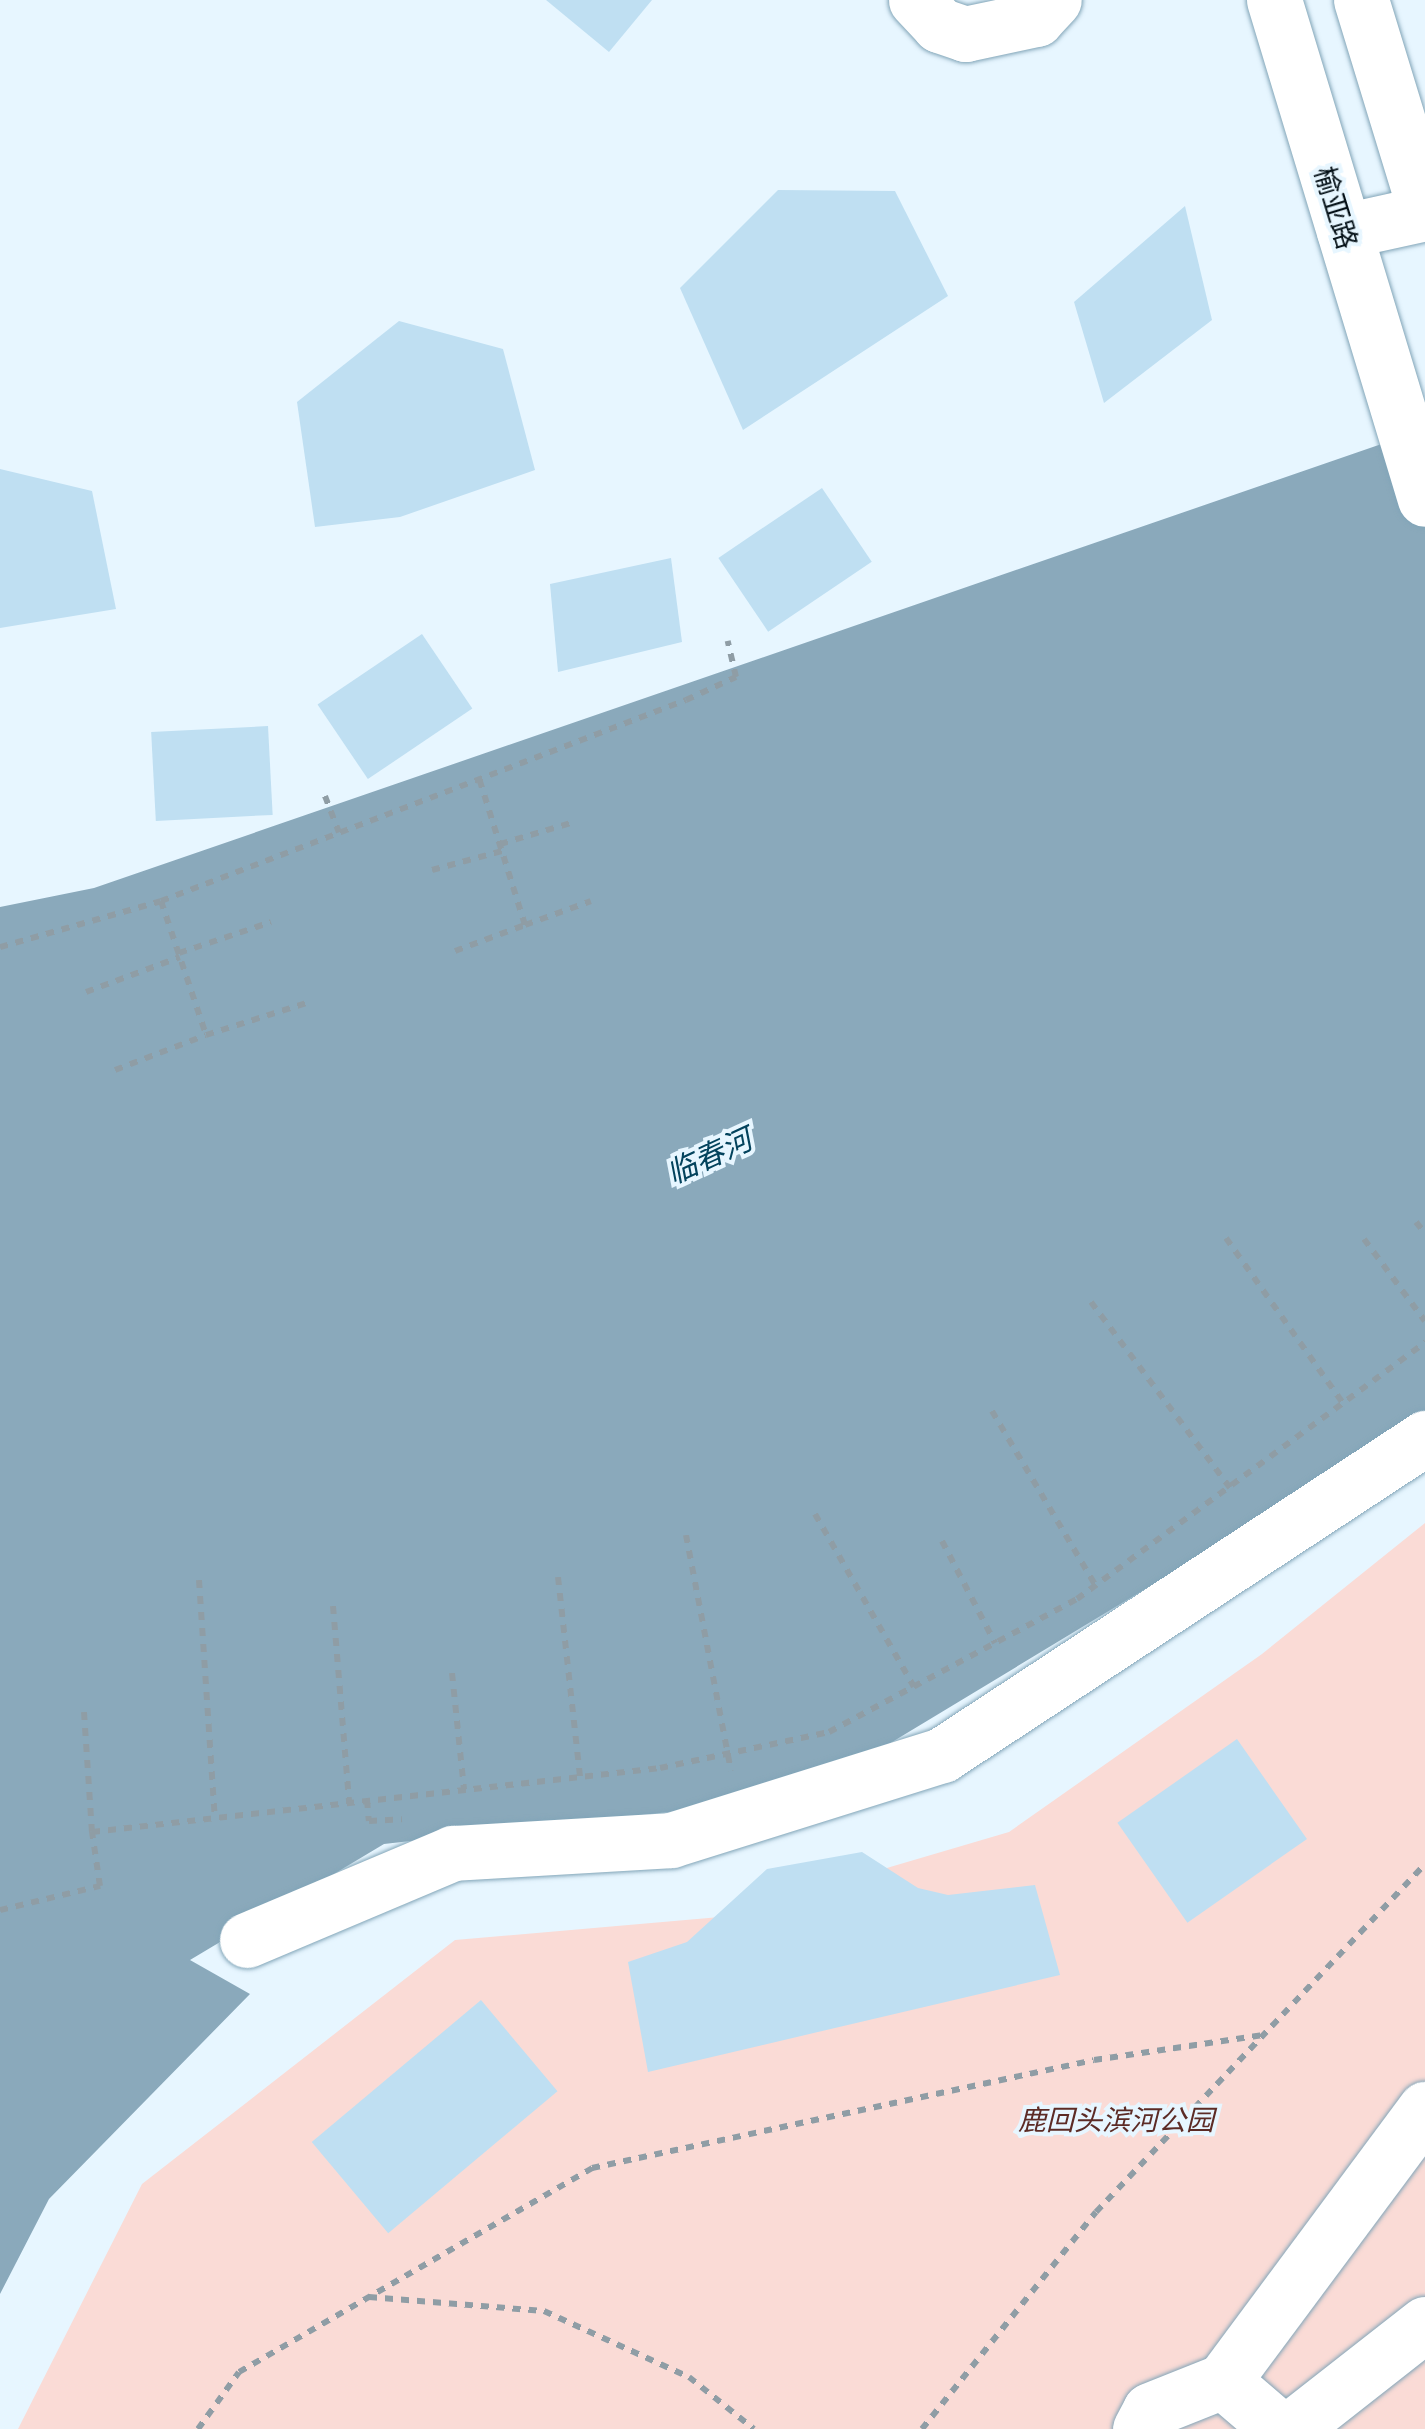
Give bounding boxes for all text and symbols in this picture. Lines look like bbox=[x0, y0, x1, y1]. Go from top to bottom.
street label: 榆亚路 bbox=[1308, 163, 1364, 253]
water label: 临春河 bbox=[661, 1121, 757, 1191]
park label: 鹿回头滨河公园 bbox=[1018, 2103, 1214, 2137]

